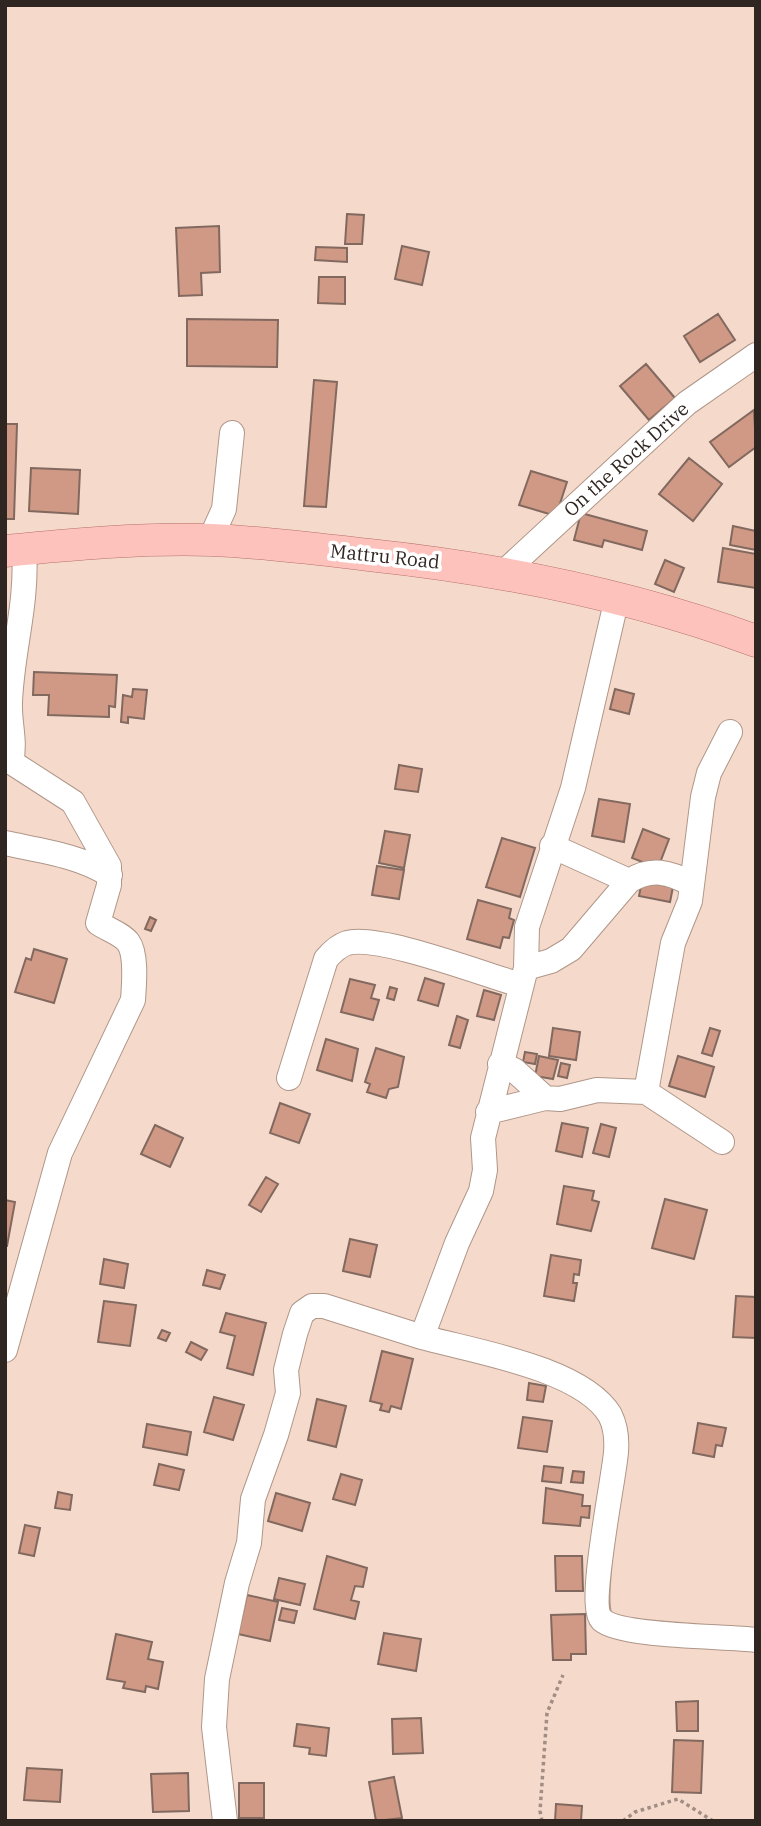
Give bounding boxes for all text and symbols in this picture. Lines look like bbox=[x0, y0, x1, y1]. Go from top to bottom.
street label: On the Rock Drive bbox=[559, 397, 693, 521]
street label: Mattru Road bbox=[329, 538, 441, 574]

